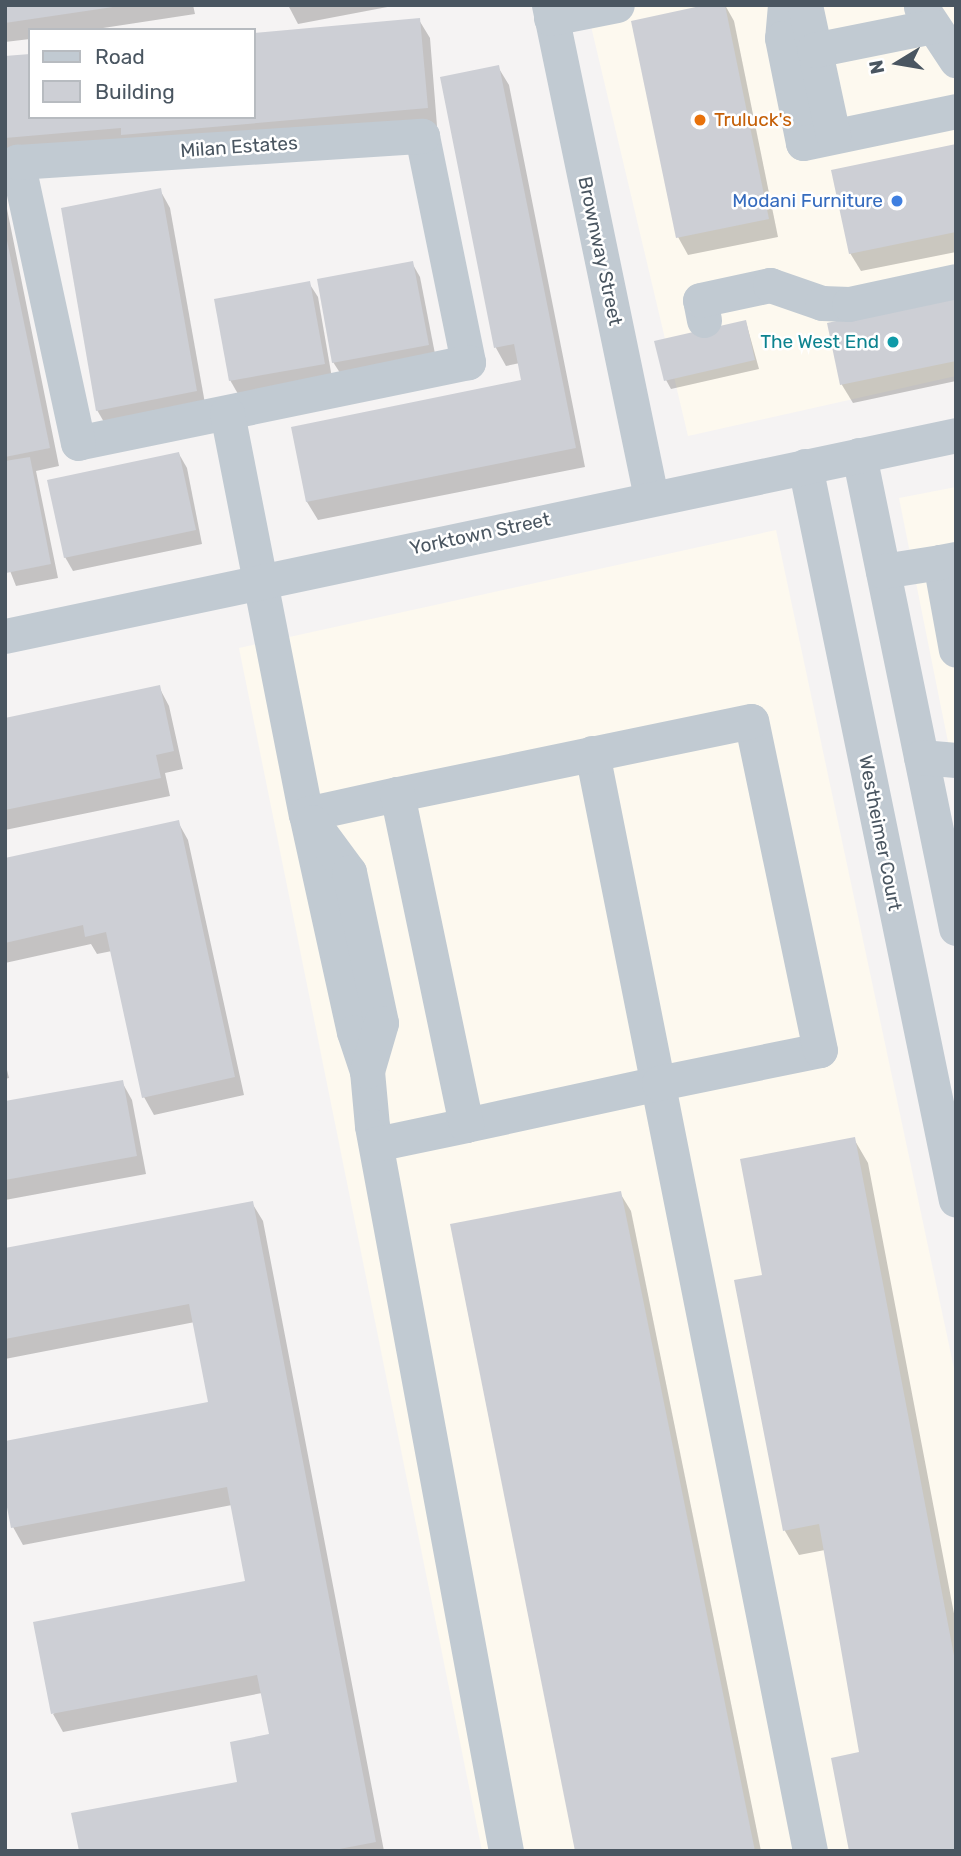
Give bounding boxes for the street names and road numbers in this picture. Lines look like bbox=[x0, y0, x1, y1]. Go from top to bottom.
street label: Milan Estates bbox=[179, 132, 299, 162]
street label: Brownway Street bbox=[573, 174, 627, 328]
street label: Yorktown Street bbox=[408, 508, 552, 560]
street label: Westheimer Court bbox=[854, 753, 906, 913]

